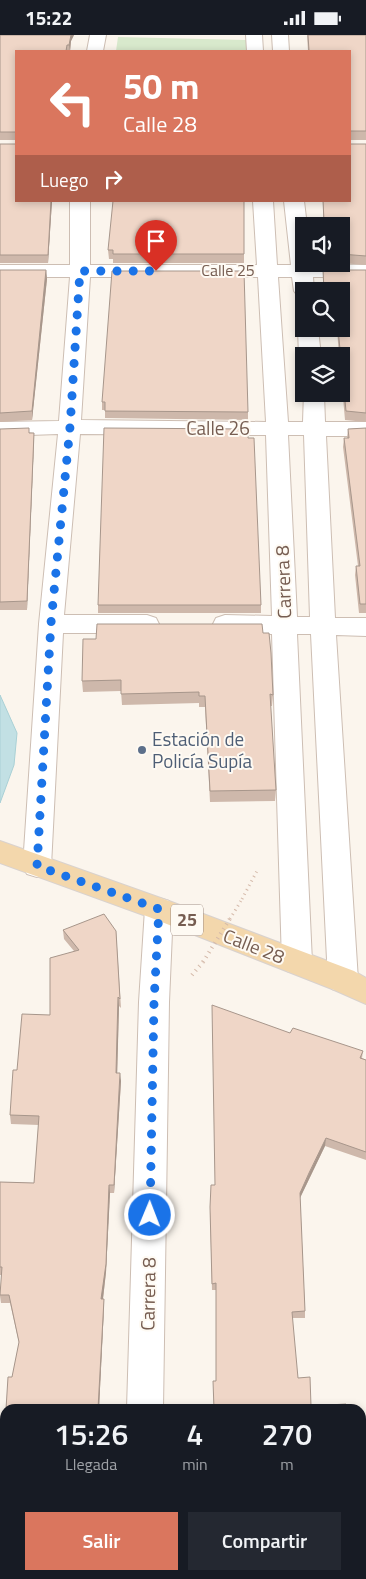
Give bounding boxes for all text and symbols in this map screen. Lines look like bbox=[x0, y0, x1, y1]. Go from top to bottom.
text: 15:22 bbox=[25, 3, 72, 32]
text: 50 m bbox=[123, 59, 199, 113]
icon: left bbox=[40, 70, 105, 135]
text: Calle 28 bbox=[123, 107, 197, 141]
text: Luego bbox=[40, 165, 89, 194]
icon: right bbox=[99, 165, 127, 193]
map controls bbox=[295, 217, 350, 402]
button: sound bbox=[295, 217, 350, 272]
pin bbox=[135, 220, 177, 271]
icon: arrive bbox=[142, 227, 170, 255]
street label: Calle 25 bbox=[201, 258, 255, 282]
button: search bbox=[295, 282, 350, 337]
button: layers bbox=[295, 347, 350, 402]
street label: Calle 26 bbox=[186, 413, 250, 442]
street label: Carrera 8 bbox=[267, 545, 298, 619]
place label: Estación de Policía Supía bbox=[152, 724, 252, 775]
marker: Estación de Policía Supía bbox=[136, 744, 148, 756]
road number: 25 bbox=[171, 905, 203, 935]
street label: Calle 28 bbox=[219, 921, 289, 971]
position arrow bbox=[123, 1188, 175, 1240]
street label: Carrera 8 bbox=[132, 1257, 163, 1331]
text: 15:26 bbox=[54, 1411, 128, 1457]
text: 4 bbox=[187, 1411, 203, 1457]
text: 270 bbox=[262, 1411, 312, 1457]
text: Llegada bbox=[65, 1452, 117, 1476]
text: min bbox=[182, 1452, 208, 1476]
text: m bbox=[280, 1452, 294, 1476]
button: Salir bbox=[25, 1512, 178, 1570]
button: Compartir bbox=[188, 1512, 341, 1570]

